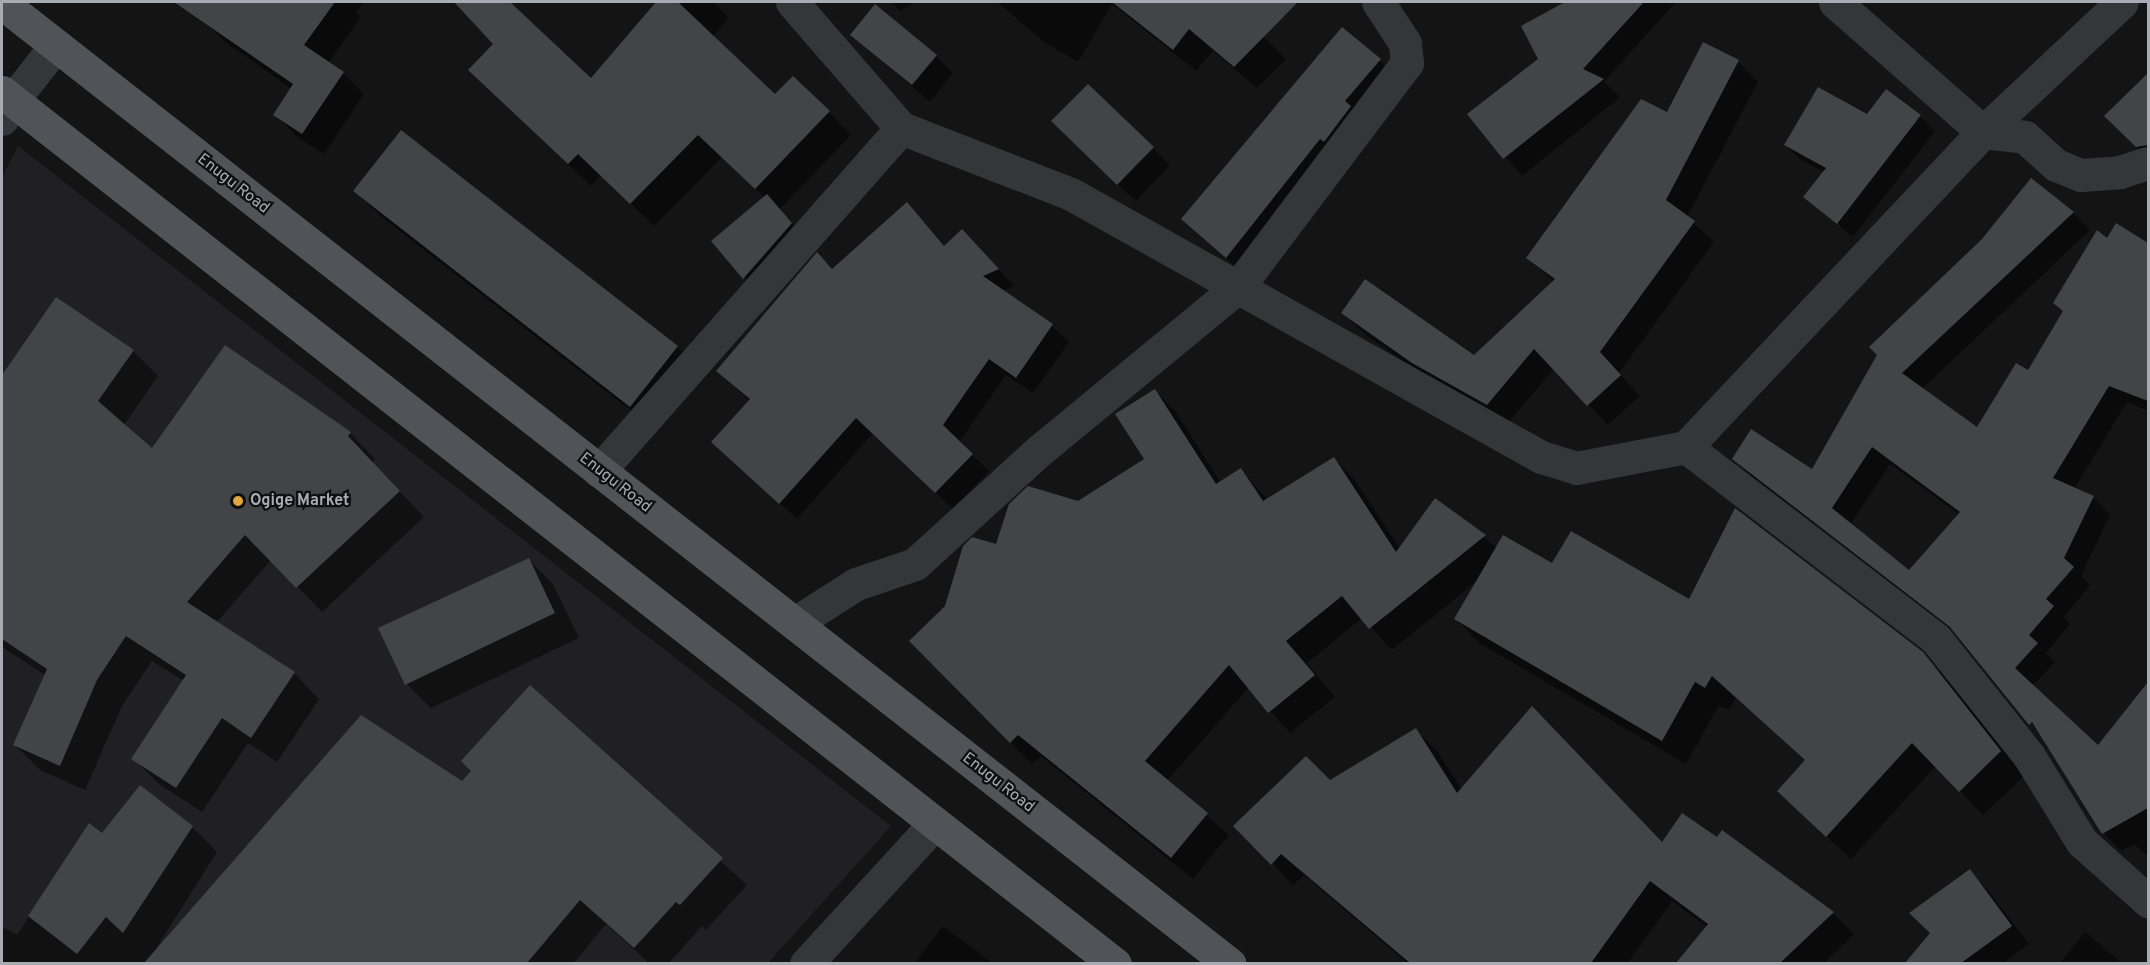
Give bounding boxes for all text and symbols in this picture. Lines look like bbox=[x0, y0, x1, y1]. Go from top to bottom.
street label: Enugu Road bbox=[193, 150, 273, 218]
street label: Enugu Road bbox=[575, 449, 655, 517]
place label: Ogige Market bbox=[250, 491, 349, 511]
marker: Ogige Market bbox=[231, 494, 245, 508]
street label: Enugu Road bbox=[958, 749, 1038, 817]

